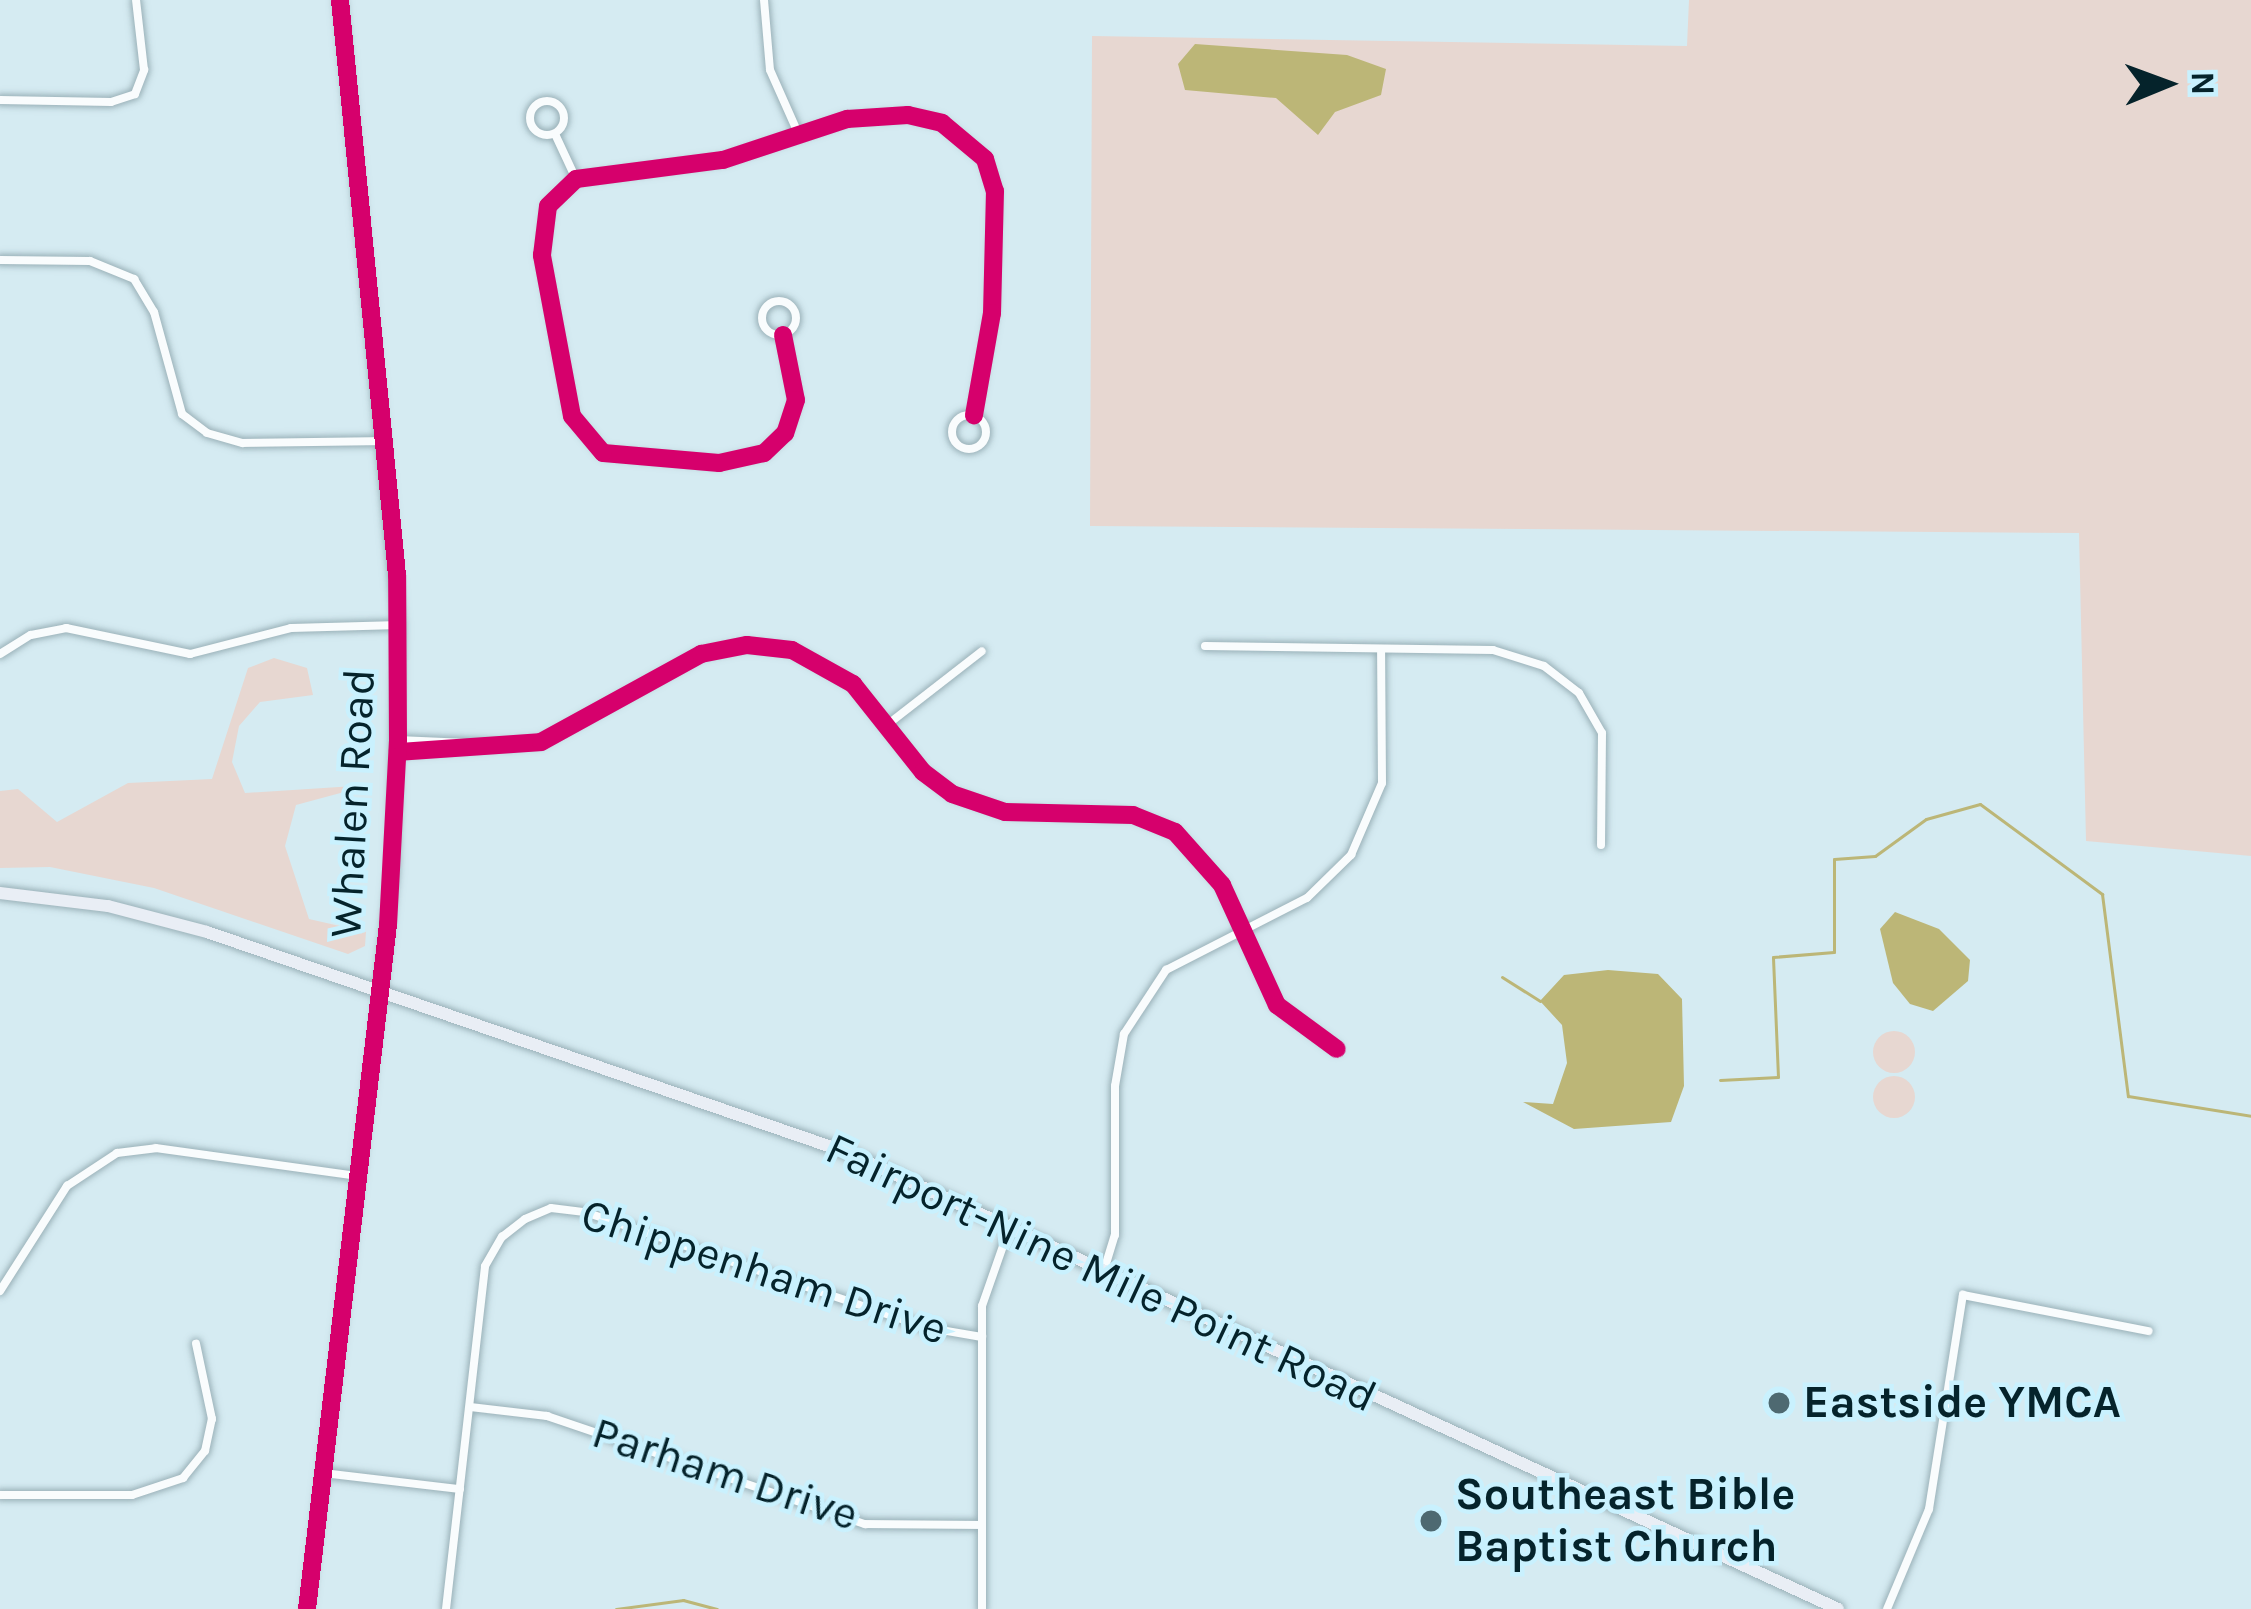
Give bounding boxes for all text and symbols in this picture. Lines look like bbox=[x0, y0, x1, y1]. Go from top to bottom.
north arrow bbox=[2107, 24, 2227, 144]
text: N bbox=[2184, 71, 2222, 96]
street label: Whalen Road bbox=[319, 667, 387, 939]
street label: Fairport-Nine Mile Point Road bbox=[817, 1122, 1385, 1424]
street label: Chippenham Drive bbox=[575, 1187, 953, 1357]
place label: Eastside YMCA bbox=[1803, 1376, 2121, 1430]
marker: Eastside YMCA bbox=[1766, 1390, 1792, 1416]
street label: Parham Drive bbox=[586, 1406, 864, 1542]
place label: Southeast Bible Baptist Church bbox=[1455, 1468, 1795, 1574]
marker: Southeast Bible Baptist Church bbox=[1418, 1508, 1444, 1534]

